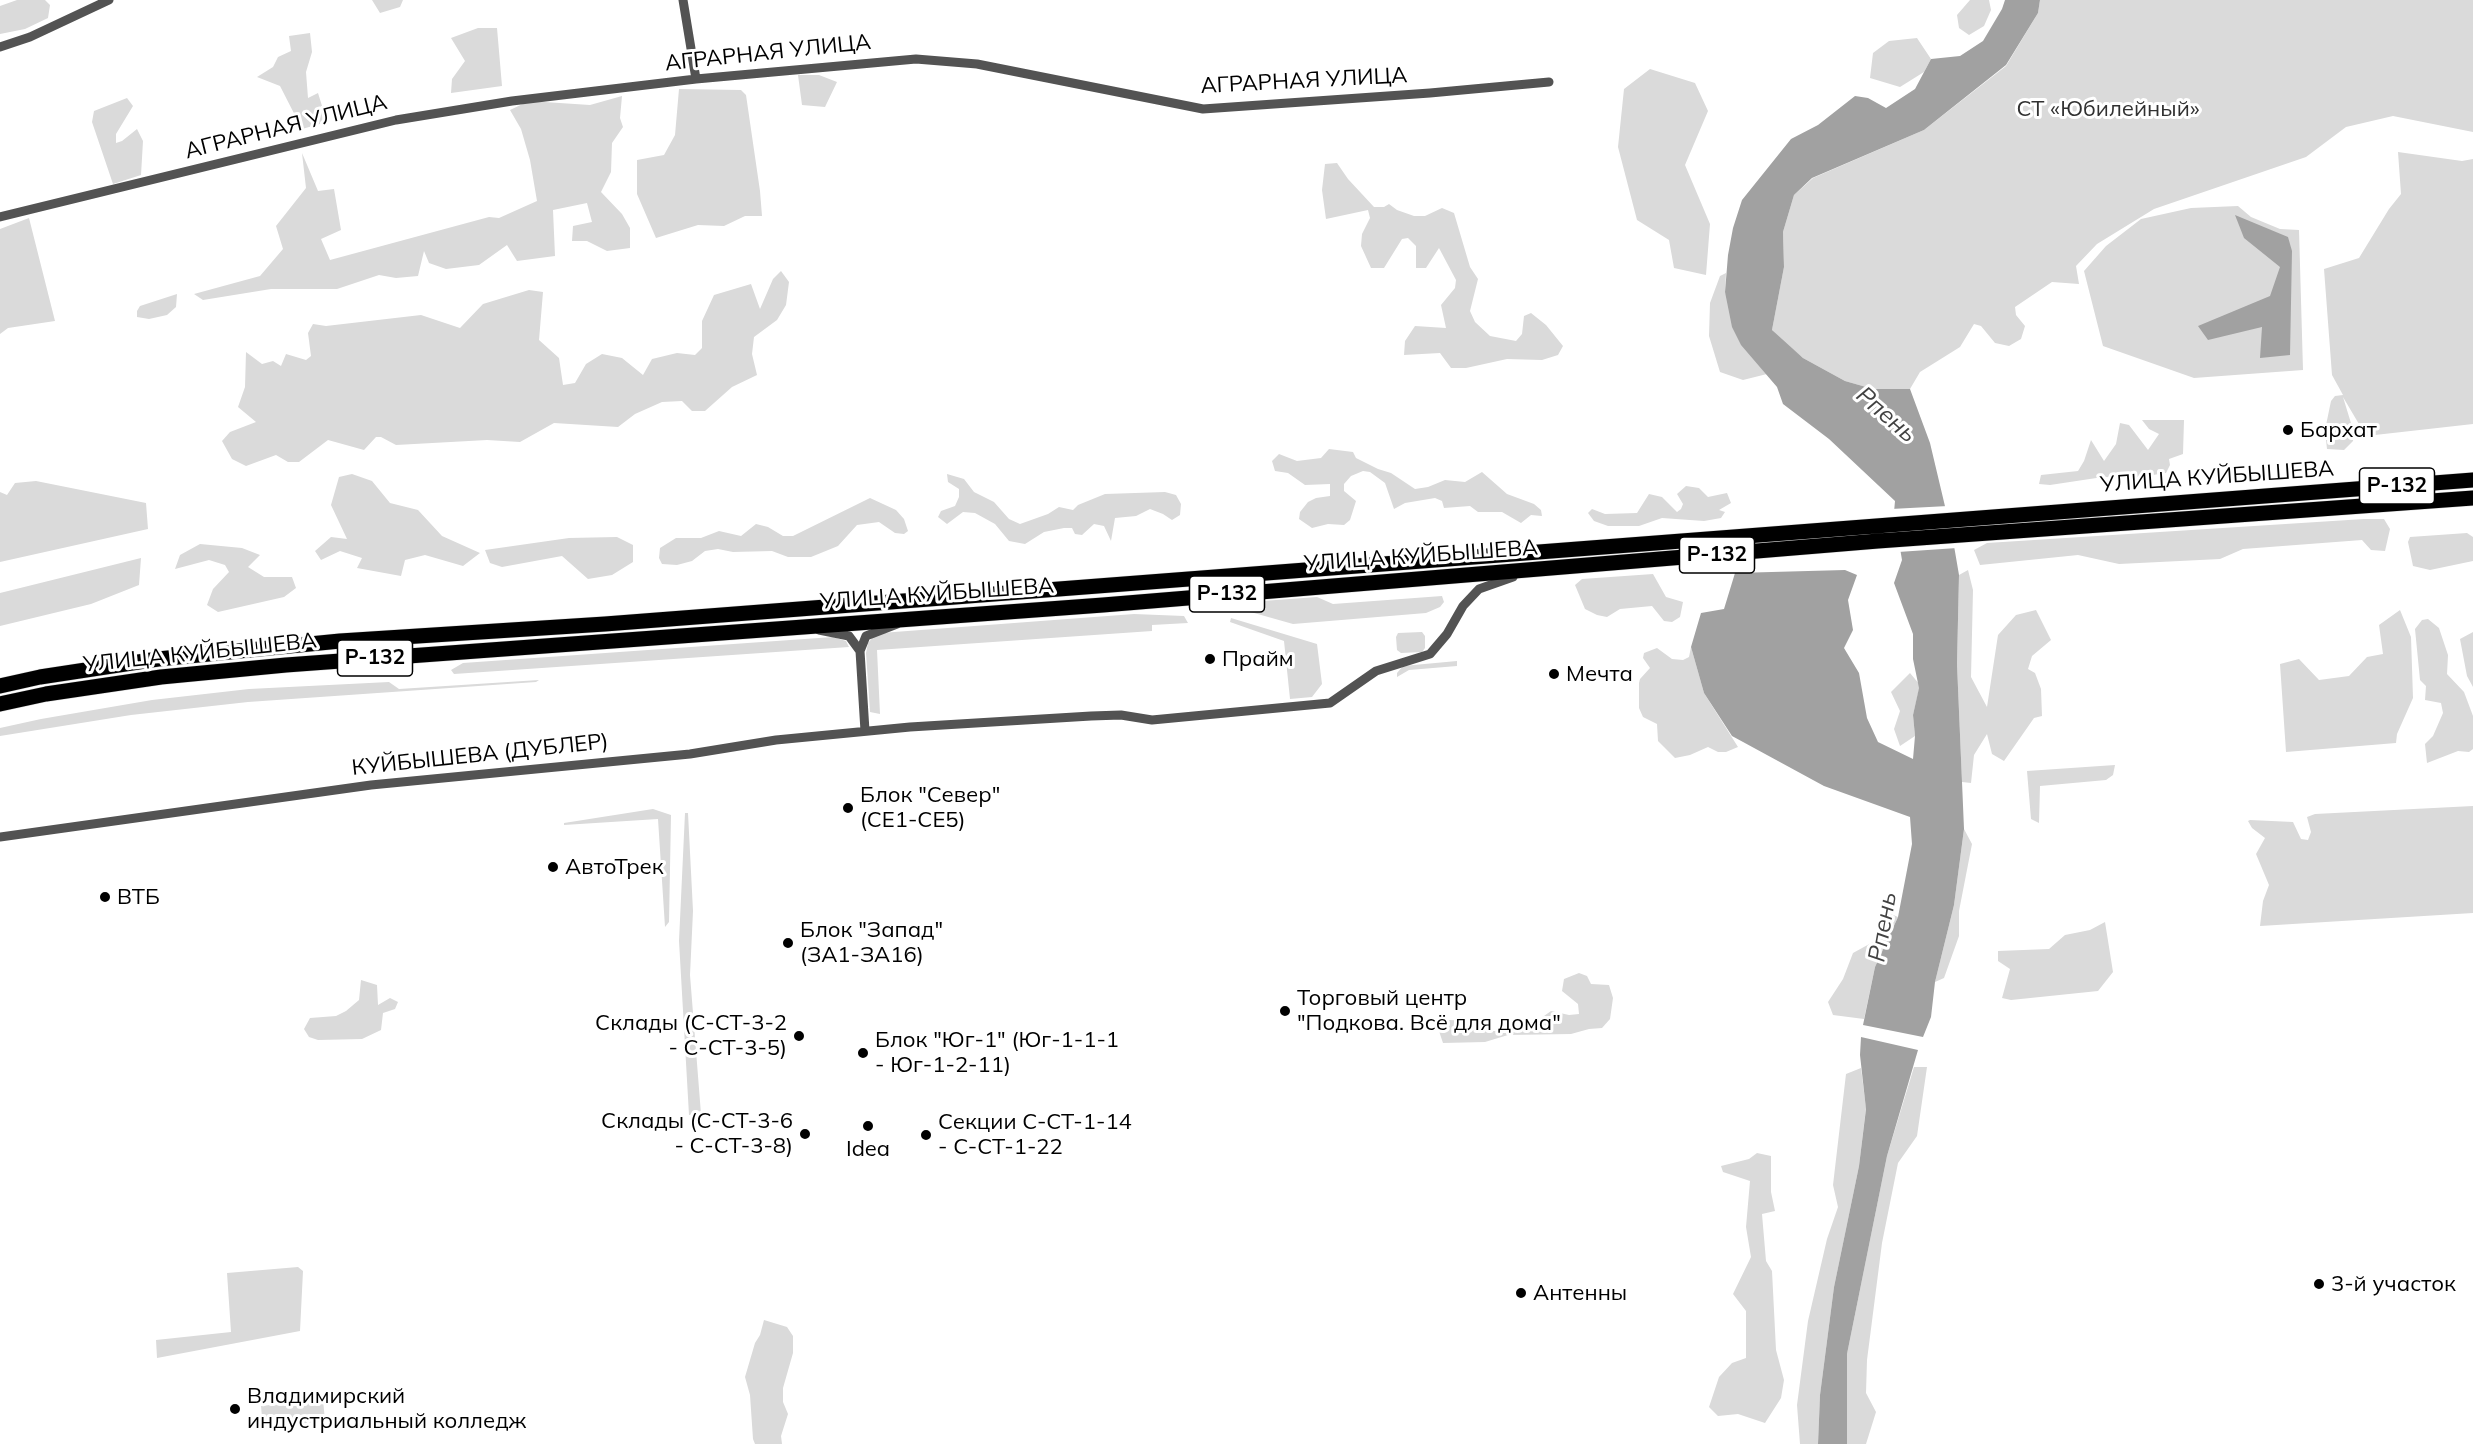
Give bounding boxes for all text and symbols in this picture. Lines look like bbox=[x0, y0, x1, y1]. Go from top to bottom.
street label: АГРАРНАЯ УЛИЦА bbox=[664, 29, 872, 77]
street label: АГРАРНАЯ УЛИЦА bbox=[1200, 62, 1408, 100]
street label: АГРАРНАЯ УЛИЦА bbox=[182, 89, 390, 165]
park label: СТ «Юбилейный» bbox=[2016, 96, 2200, 122]
water label: Рпень bbox=[1850, 381, 1922, 449]
place label: Бархат bbox=[2300, 417, 2377, 443]
marker: Бархат bbox=[2281, 423, 2295, 437]
street label: УЛИЦА КУЙБЫШЕВА bbox=[2099, 456, 2335, 498]
road number: Р-132 bbox=[2360, 468, 2434, 504]
street label: УЛИЦА КУЙБЫШЕВА bbox=[1303, 535, 1539, 577]
road number: Р-132 bbox=[1680, 537, 1754, 573]
street label: УЛИЦА КУЙБЫШЕВА bbox=[819, 573, 1055, 615]
road number: Р-132 bbox=[1190, 576, 1264, 612]
street label: УЛИЦА КУЙБЫШЕВА bbox=[82, 628, 318, 678]
road number: Р-132 bbox=[338, 640, 412, 676]
place label: Прайм bbox=[1222, 646, 1294, 672]
marker: Прайм bbox=[1203, 652, 1217, 666]
place label: Мечта bbox=[1566, 661, 1633, 687]
marker: Мечта bbox=[1547, 667, 1561, 681]
street label: КУЙБЫШЕВА (ДУБЛЕР) bbox=[350, 728, 610, 782]
place label: Блок "Север" (СЕ1-СЕ5) bbox=[860, 782, 1000, 834]
marker: Блок "Север" (СЕ1-СЕ5) bbox=[841, 801, 855, 815]
place label: АвтоТрек bbox=[565, 854, 664, 880]
marker: АвтоТрек bbox=[546, 860, 560, 874]
place label: ВТБ bbox=[117, 884, 160, 910]
marker: ВТБ bbox=[98, 890, 112, 904]
water label: Рпень bbox=[1863, 890, 1903, 964]
place label: Блок "Запад" (ЗА1-ЗА16) bbox=[800, 917, 943, 968]
marker: Блок "Запад" (ЗА1-ЗА16) bbox=[781, 936, 795, 950]
place label: Торговый центр "Подкова. Всё для дома" bbox=[1297, 985, 1561, 1036]
marker: Торговый центр "Подкова. Всё для дома" bbox=[1278, 1004, 1292, 1018]
place label: Склады (С-СТ-3-2 - С-СТ-3-5) bbox=[595, 1010, 787, 1062]
place label: Блок "Юг-1" (Юг-1-1-1 - Юг-1-2-11) bbox=[875, 1027, 1119, 1078]
marker: Склады (С-СТ-3-2 - С-СТ-3-5) bbox=[792, 1029, 806, 1043]
marker: Блок "Юг-1" (Юг-1-1-1 - Юг-1-2-11) bbox=[856, 1046, 870, 1060]
place label: Склады (С-СТ-3-6 - С-СТ-3-8) bbox=[601, 1108, 793, 1160]
place label: Секции С-СТ-1-14 - С-СТ-1-22 bbox=[938, 1109, 1132, 1160]
marker: Idea bbox=[861, 1119, 875, 1133]
marker: Склады (С-СТ-3-6 - С-СТ-3-8) bbox=[798, 1127, 812, 1141]
marker: Секции С-СТ-1-14 - С-СТ-1-22 bbox=[919, 1128, 933, 1142]
place label: Idea bbox=[846, 1136, 890, 1162]
place label: 3-й участок bbox=[2331, 1271, 2456, 1297]
marker: 3-й участок bbox=[2312, 1277, 2326, 1291]
place label: Антенны bbox=[1533, 1280, 1627, 1306]
marker: Антенны bbox=[1514, 1286, 1528, 1300]
place label: Владимирский индустриальный колледж bbox=[247, 1383, 526, 1434]
marker: Владимирский индустриальный колледж bbox=[228, 1402, 242, 1416]

